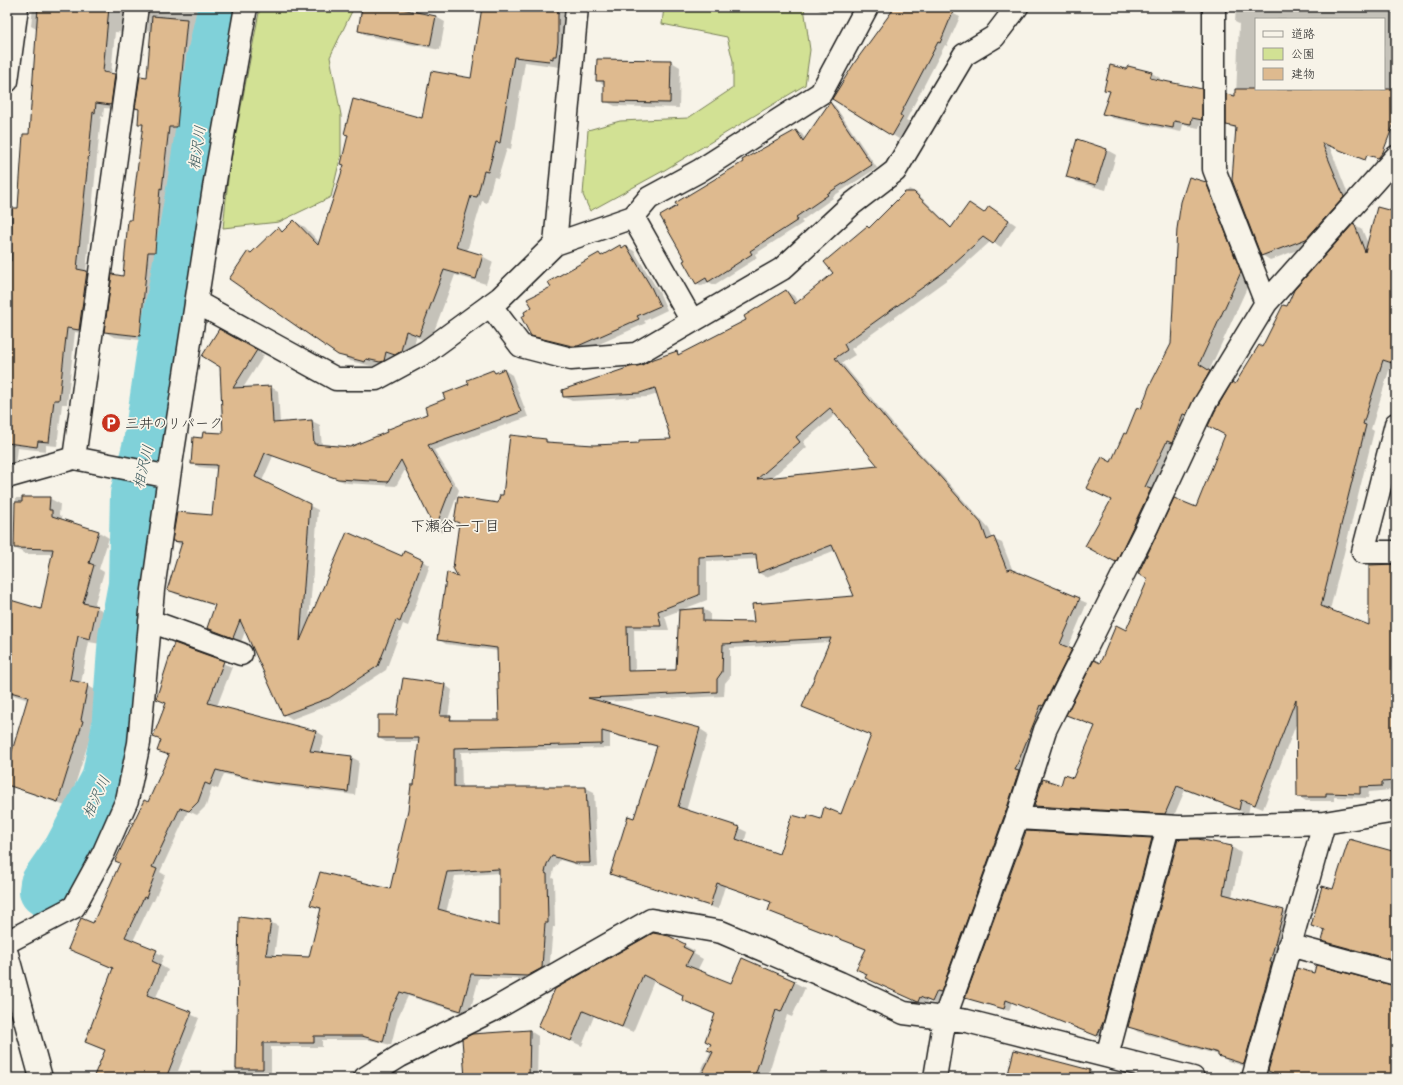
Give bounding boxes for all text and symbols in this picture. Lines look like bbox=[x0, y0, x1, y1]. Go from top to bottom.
legend bbox=[1255, 18, 1385, 90]
text: 道路 bbox=[1291, 26, 1315, 44]
text: 公園 bbox=[1291, 46, 1315, 64]
text: 建物 bbox=[1291, 66, 1315, 84]
water label: 相沢川 bbox=[184, 124, 212, 172]
parking icon: 三井のリパーク bbox=[100, 412, 122, 434]
place label: 三井のリパーク bbox=[125, 414, 223, 435]
water label: 相沢川 bbox=[128, 443, 160, 492]
district label: 下瀬谷一丁目 bbox=[410, 516, 500, 538]
water label: 相沢川 bbox=[77, 772, 116, 822]

